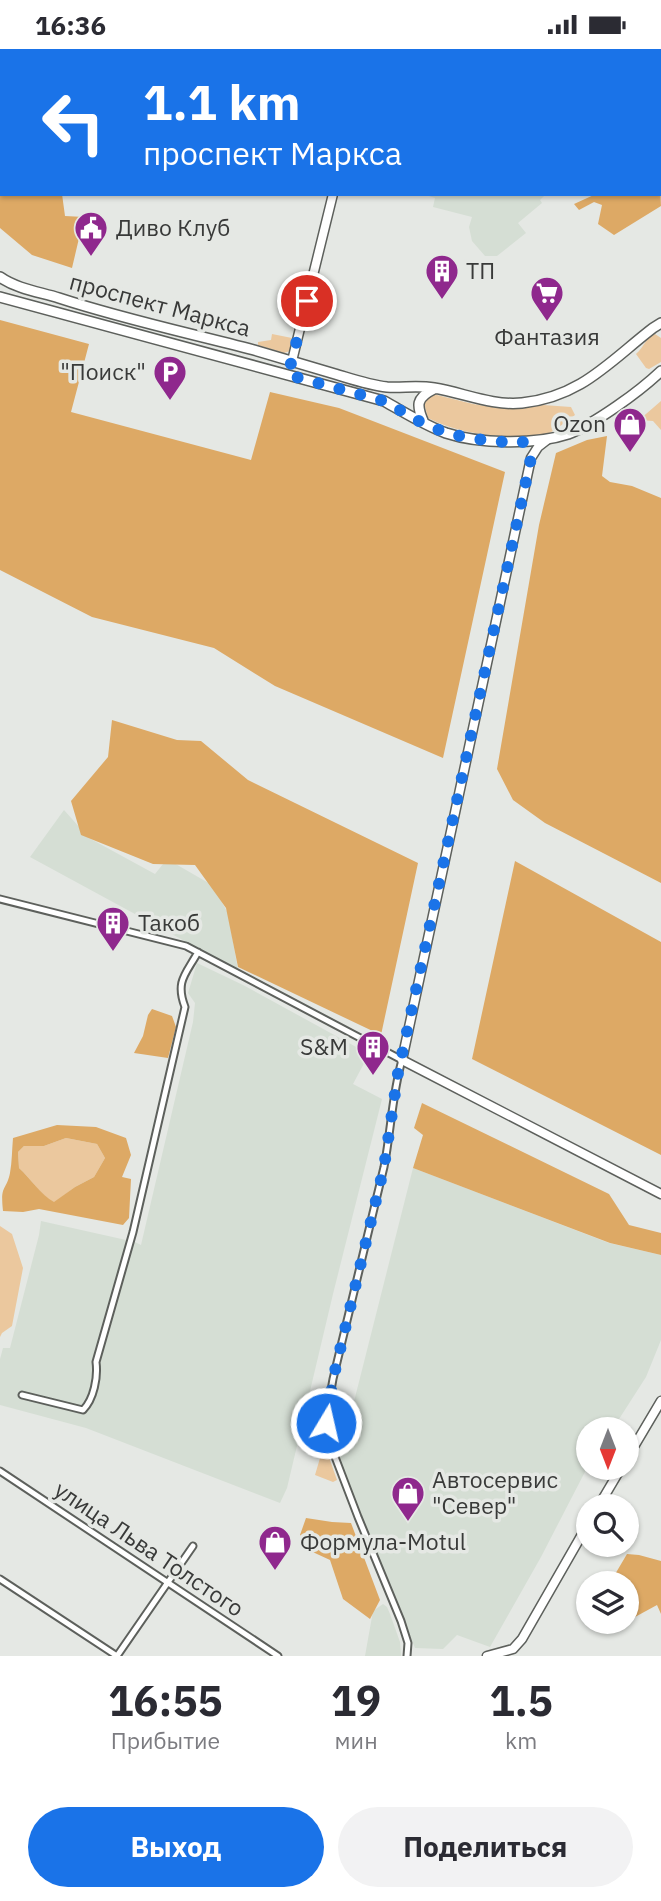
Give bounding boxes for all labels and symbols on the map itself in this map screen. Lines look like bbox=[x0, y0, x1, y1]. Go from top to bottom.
public building icon: Диво Клуб bbox=[72, 209, 110, 258]
place label: Диво Клуб bbox=[116, 212, 230, 242]
building icon: ТП bbox=[423, 252, 461, 301]
place label: ТП bbox=[466, 255, 495, 285]
street label: проспект Маркса bbox=[66, 265, 254, 343]
pin bbox=[277, 271, 337, 331]
supermarket icon: Фантазия bbox=[528, 274, 566, 323]
place label: Фантазия bbox=[494, 321, 600, 351]
parking icon: "Поиск" bbox=[151, 353, 189, 402]
place label: "Поиск" bbox=[60, 356, 146, 386]
shop icon: Ozon bbox=[611, 405, 649, 454]
place label: Ozon bbox=[553, 408, 606, 438]
building icon: Такоб bbox=[94, 904, 132, 953]
place label: Такоб bbox=[138, 907, 200, 937]
building icon: S&M bbox=[354, 1028, 392, 1077]
place label: S&M bbox=[300, 1031, 348, 1061]
position arrow bbox=[289, 1386, 363, 1460]
north arrow bbox=[576, 1417, 639, 1481]
place label: Автосервис "Север" bbox=[432, 1464, 558, 1520]
street label: улица Льва Толстого bbox=[49, 1474, 250, 1623]
shop icon: Автосервис "Север" bbox=[389, 1474, 427, 1523]
shop icon: Формула-Motul bbox=[256, 1523, 294, 1572]
place label: Формула-Motul bbox=[300, 1526, 466, 1556]

